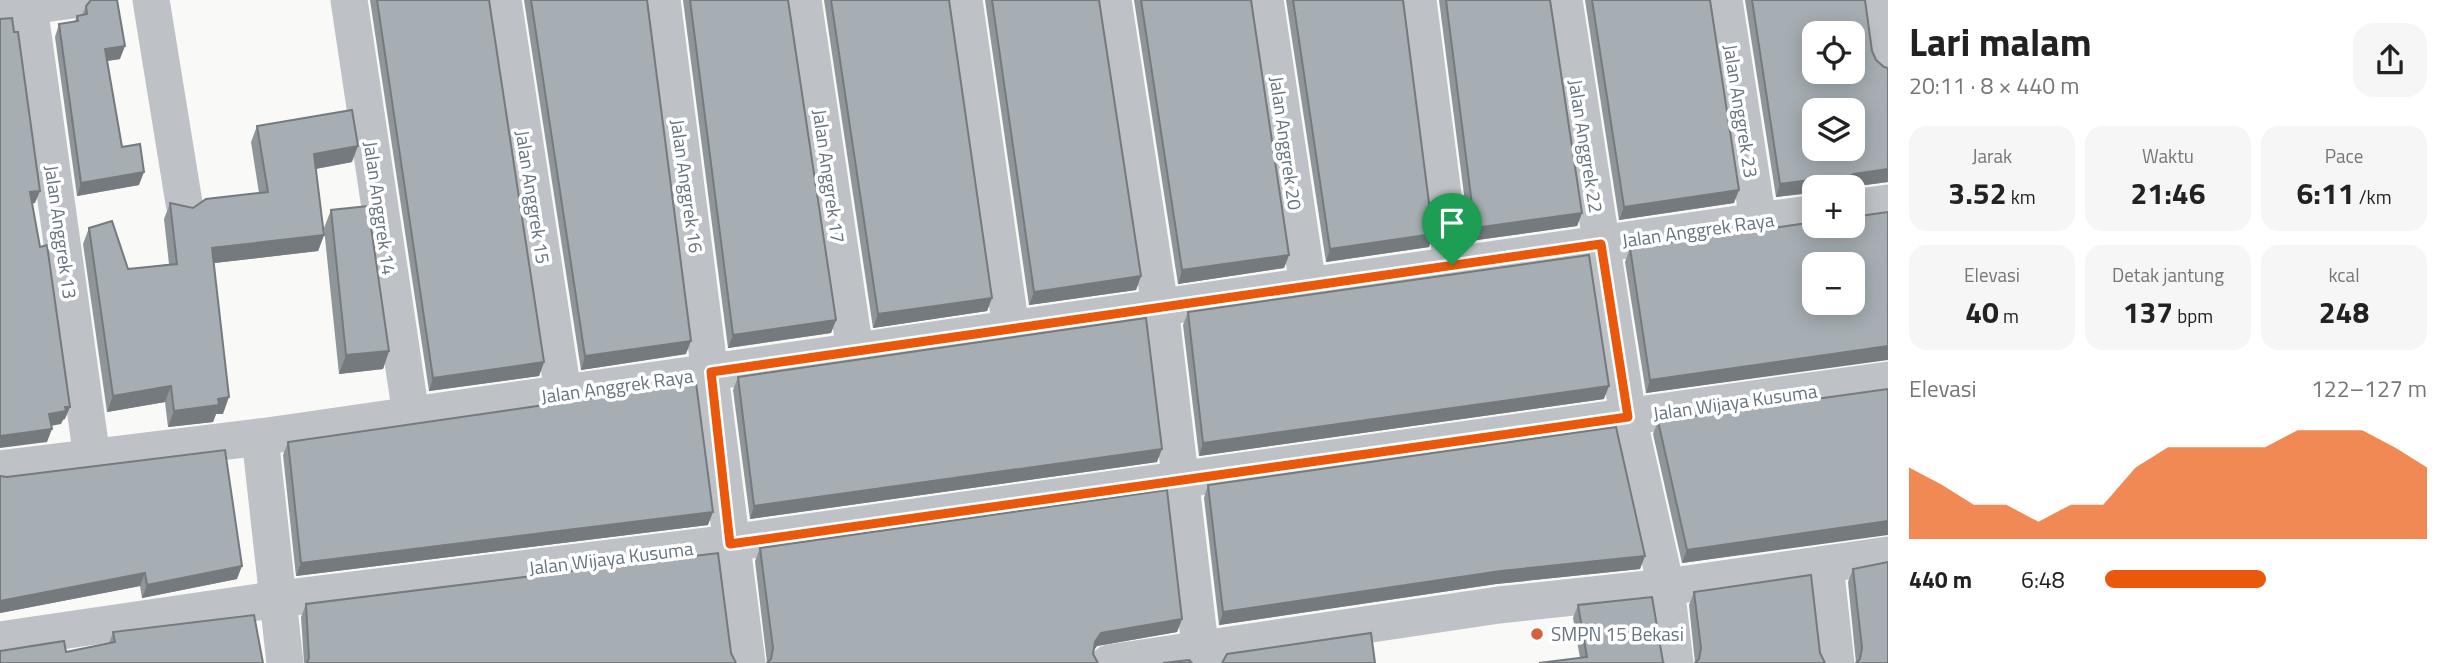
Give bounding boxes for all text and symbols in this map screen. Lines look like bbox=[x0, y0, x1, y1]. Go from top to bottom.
text: Lari malam bbox=[1909, 13, 2092, 71]
map controls bbox=[1802, 21, 1865, 315]
button: locate bbox=[1802, 21, 1865, 84]
button: share bbox=[2353, 23, 2427, 97]
street label: Jalan Anggrek 23 bbox=[1717, 42, 1766, 180]
text: 20:11 · 8 × 440 m bbox=[1909, 68, 2079, 103]
street label: Jalan Anggrek 20 bbox=[1263, 74, 1310, 212]
street label: Jalan Anggrek 22 bbox=[1562, 77, 1611, 215]
button: layers bbox=[1802, 98, 1865, 161]
street label: Jalan Anggrek 17 bbox=[806, 107, 853, 245]
street label: Jalan Anggrek 16 bbox=[664, 117, 711, 255]
street label: Jalan Anggrek 15 bbox=[509, 128, 558, 266]
street label: Jalan Anggrek 14 bbox=[357, 139, 404, 277]
text: Jarak bbox=[1972, 141, 2012, 170]
text: Waktu bbox=[2142, 141, 2194, 170]
text: Pace bbox=[2325, 141, 2363, 170]
street label: Jalan Anggrek 13 bbox=[38, 163, 85, 301]
text: 3.52 bbox=[1948, 170, 2006, 216]
text: 21:46 bbox=[2131, 170, 2205, 216]
text: 6:11 bbox=[2296, 170, 2355, 216]
button: + bbox=[1802, 175, 1865, 238]
text: km bbox=[2006, 182, 2036, 211]
text: /km bbox=[2355, 182, 2392, 211]
pin bbox=[1422, 193, 1482, 265]
icon: arrive bbox=[1433, 204, 1471, 242]
street label: Jalan Anggrek Raya bbox=[1620, 204, 1776, 255]
button: − bbox=[1802, 252, 1865, 315]
text: Elevasi bbox=[1964, 260, 2020, 289]
text: Detak jantung bbox=[2112, 260, 2224, 289]
text: kcal bbox=[2328, 260, 2360, 289]
text: 40 bbox=[1965, 289, 1999, 335]
text: 137 bbox=[2123, 289, 2173, 335]
text: 248 bbox=[2319, 289, 2369, 335]
text: m bbox=[1999, 301, 2019, 330]
text: bpm bbox=[2173, 301, 2213, 330]
street label: Jalan Anggrek Raya bbox=[539, 360, 695, 411]
text: Elevasi bbox=[1909, 371, 1977, 406]
text: 122–127 m bbox=[2311, 371, 2427, 406]
street label: Jalan Wijaya Kusuma bbox=[1651, 376, 1819, 427]
street label: Jalan Wijaya Kusuma bbox=[527, 533, 695, 582]
text: 440 m bbox=[1909, 562, 1972, 597]
text: 6:48 bbox=[2021, 562, 2065, 597]
place label: SMPN 15 Bekasi bbox=[1551, 619, 1684, 648]
marker: SMPN 15 Bekasi bbox=[1529, 626, 1545, 642]

